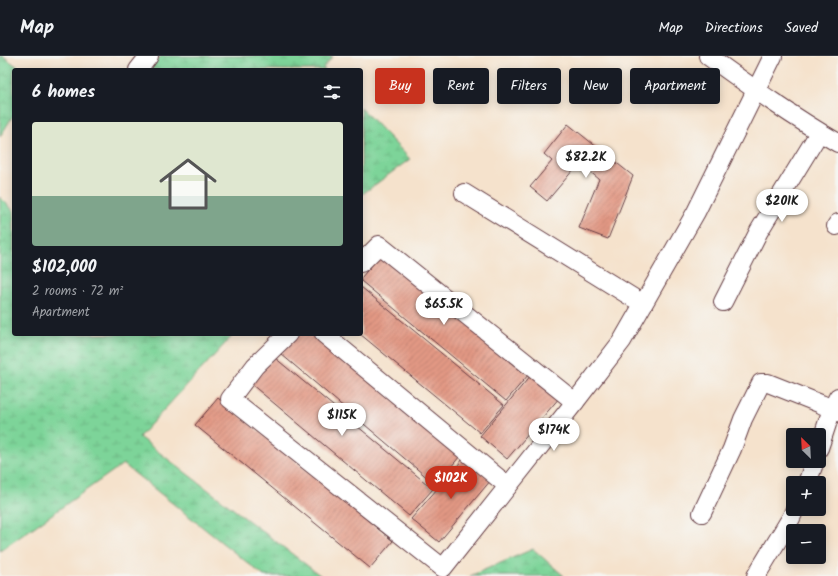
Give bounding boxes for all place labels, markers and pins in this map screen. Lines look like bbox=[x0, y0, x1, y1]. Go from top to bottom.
pin: $82.2K bbox=[553, 145, 619, 179]
pin: $201K bbox=[754, 189, 810, 223]
pin: $65.5K bbox=[411, 292, 477, 326]
pin: $115K bbox=[314, 403, 370, 437]
pin: $174K bbox=[526, 418, 582, 452]
pin: $102K bbox=[423, 466, 479, 500]

